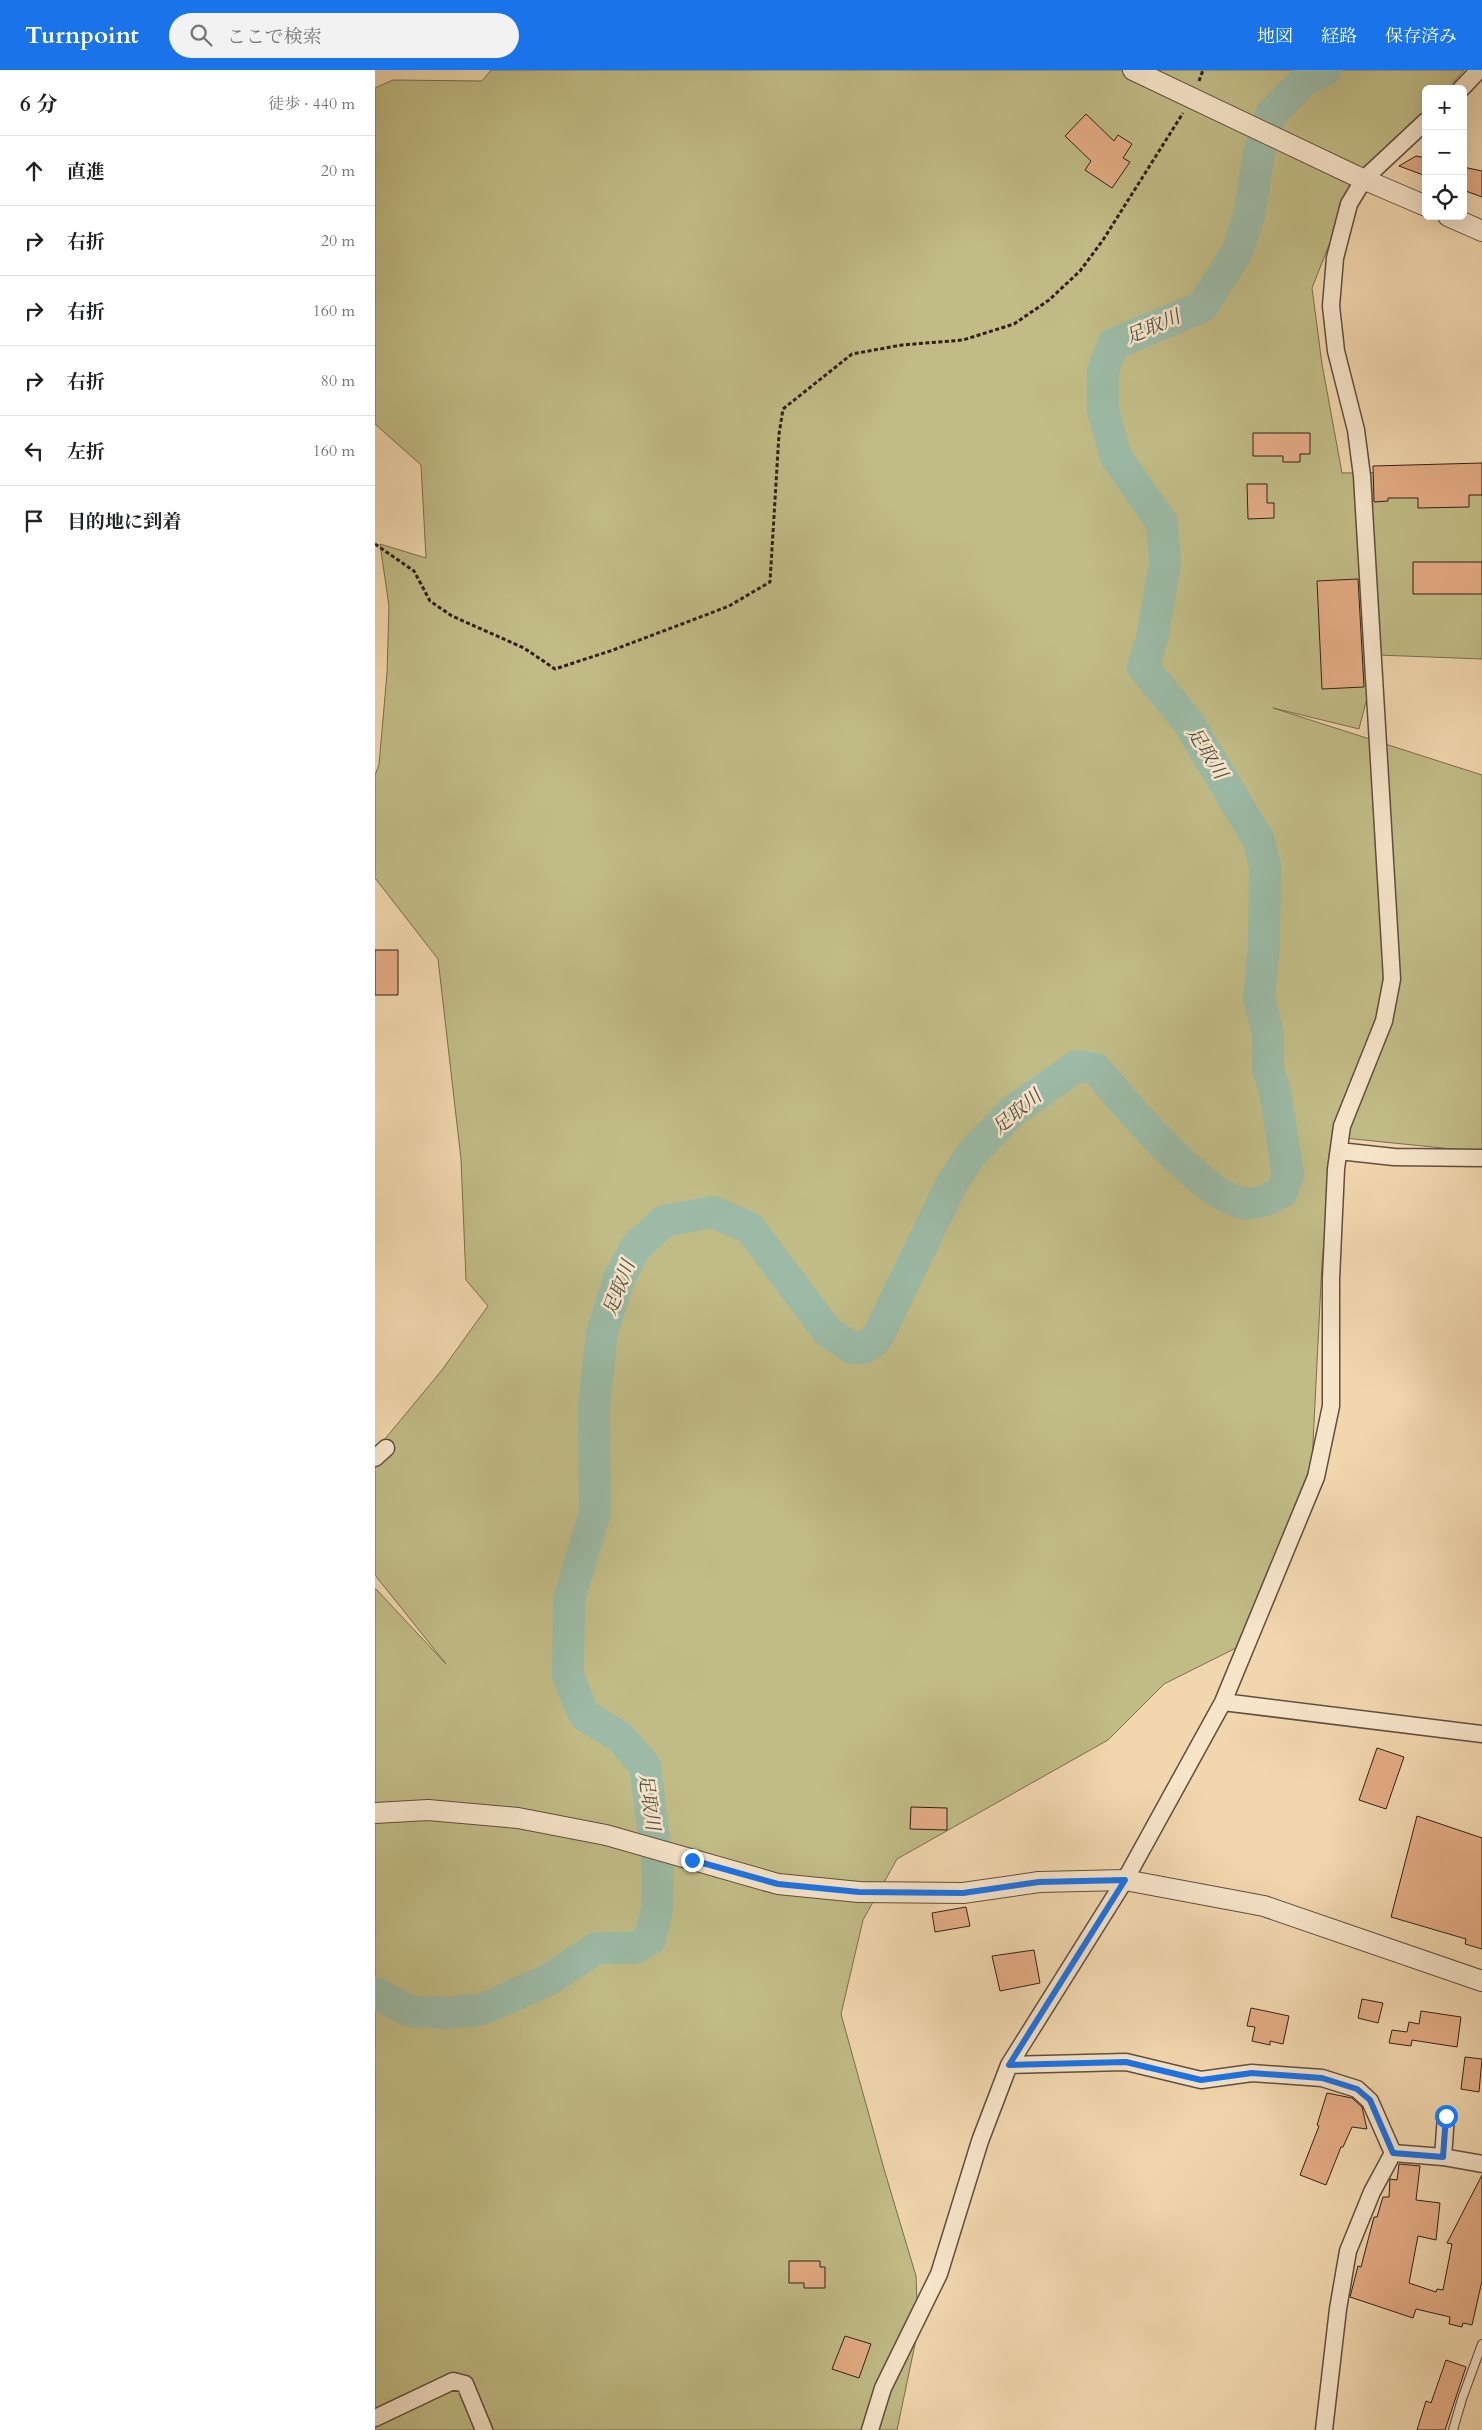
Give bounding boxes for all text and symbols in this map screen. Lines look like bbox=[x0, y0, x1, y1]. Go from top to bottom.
search box bbox=[169, 13, 519, 58]
text: Turnpoint bbox=[25, 19, 139, 52]
icon: search bbox=[187, 21, 215, 49]
text: ここで検索 bbox=[227, 24, 322, 50]
text: 地図 bbox=[1257, 24, 1293, 49]
text: 経路 bbox=[1321, 24, 1357, 49]
text: 保存済み bbox=[1385, 24, 1457, 49]
map controls bbox=[1422, 85, 1467, 220]
button: + bbox=[1422, 85, 1467, 130]
text: 6 分 bbox=[20, 90, 57, 119]
text: 徒歩 · 440 m bbox=[268, 93, 355, 115]
button: − bbox=[1422, 130, 1467, 175]
icon: ahead bbox=[20, 157, 48, 185]
text: 直進 bbox=[67, 159, 105, 185]
text: 20 m bbox=[321, 160, 355, 182]
button: locate bbox=[1422, 175, 1467, 220]
icon: right bbox=[20, 227, 48, 255]
text: 右折 bbox=[67, 229, 105, 255]
text: 20 m bbox=[321, 230, 355, 252]
icon: right bbox=[20, 297, 48, 325]
text: 右折 bbox=[67, 299, 105, 325]
text: 160 m bbox=[313, 300, 355, 322]
water label: 足取川 bbox=[1122, 303, 1186, 350]
icon: right bbox=[20, 367, 48, 395]
text: 右折 bbox=[67, 369, 105, 395]
text: 80 m bbox=[321, 370, 355, 392]
icon: left bbox=[20, 437, 48, 465]
text: 左折 bbox=[67, 439, 105, 465]
text: 160 m bbox=[313, 440, 355, 462]
icon: arrive bbox=[20, 507, 48, 535]
text: 目的地に到着 bbox=[67, 509, 181, 535]
water label: 足取川 bbox=[1181, 722, 1234, 786]
water label: 足取川 bbox=[987, 1082, 1049, 1140]
water label: 足取川 bbox=[597, 1255, 642, 1319]
water label: 足取川 bbox=[632, 1772, 666, 1834]
route end bbox=[681, 1849, 704, 1872]
route start bbox=[1435, 2105, 1458, 2128]

